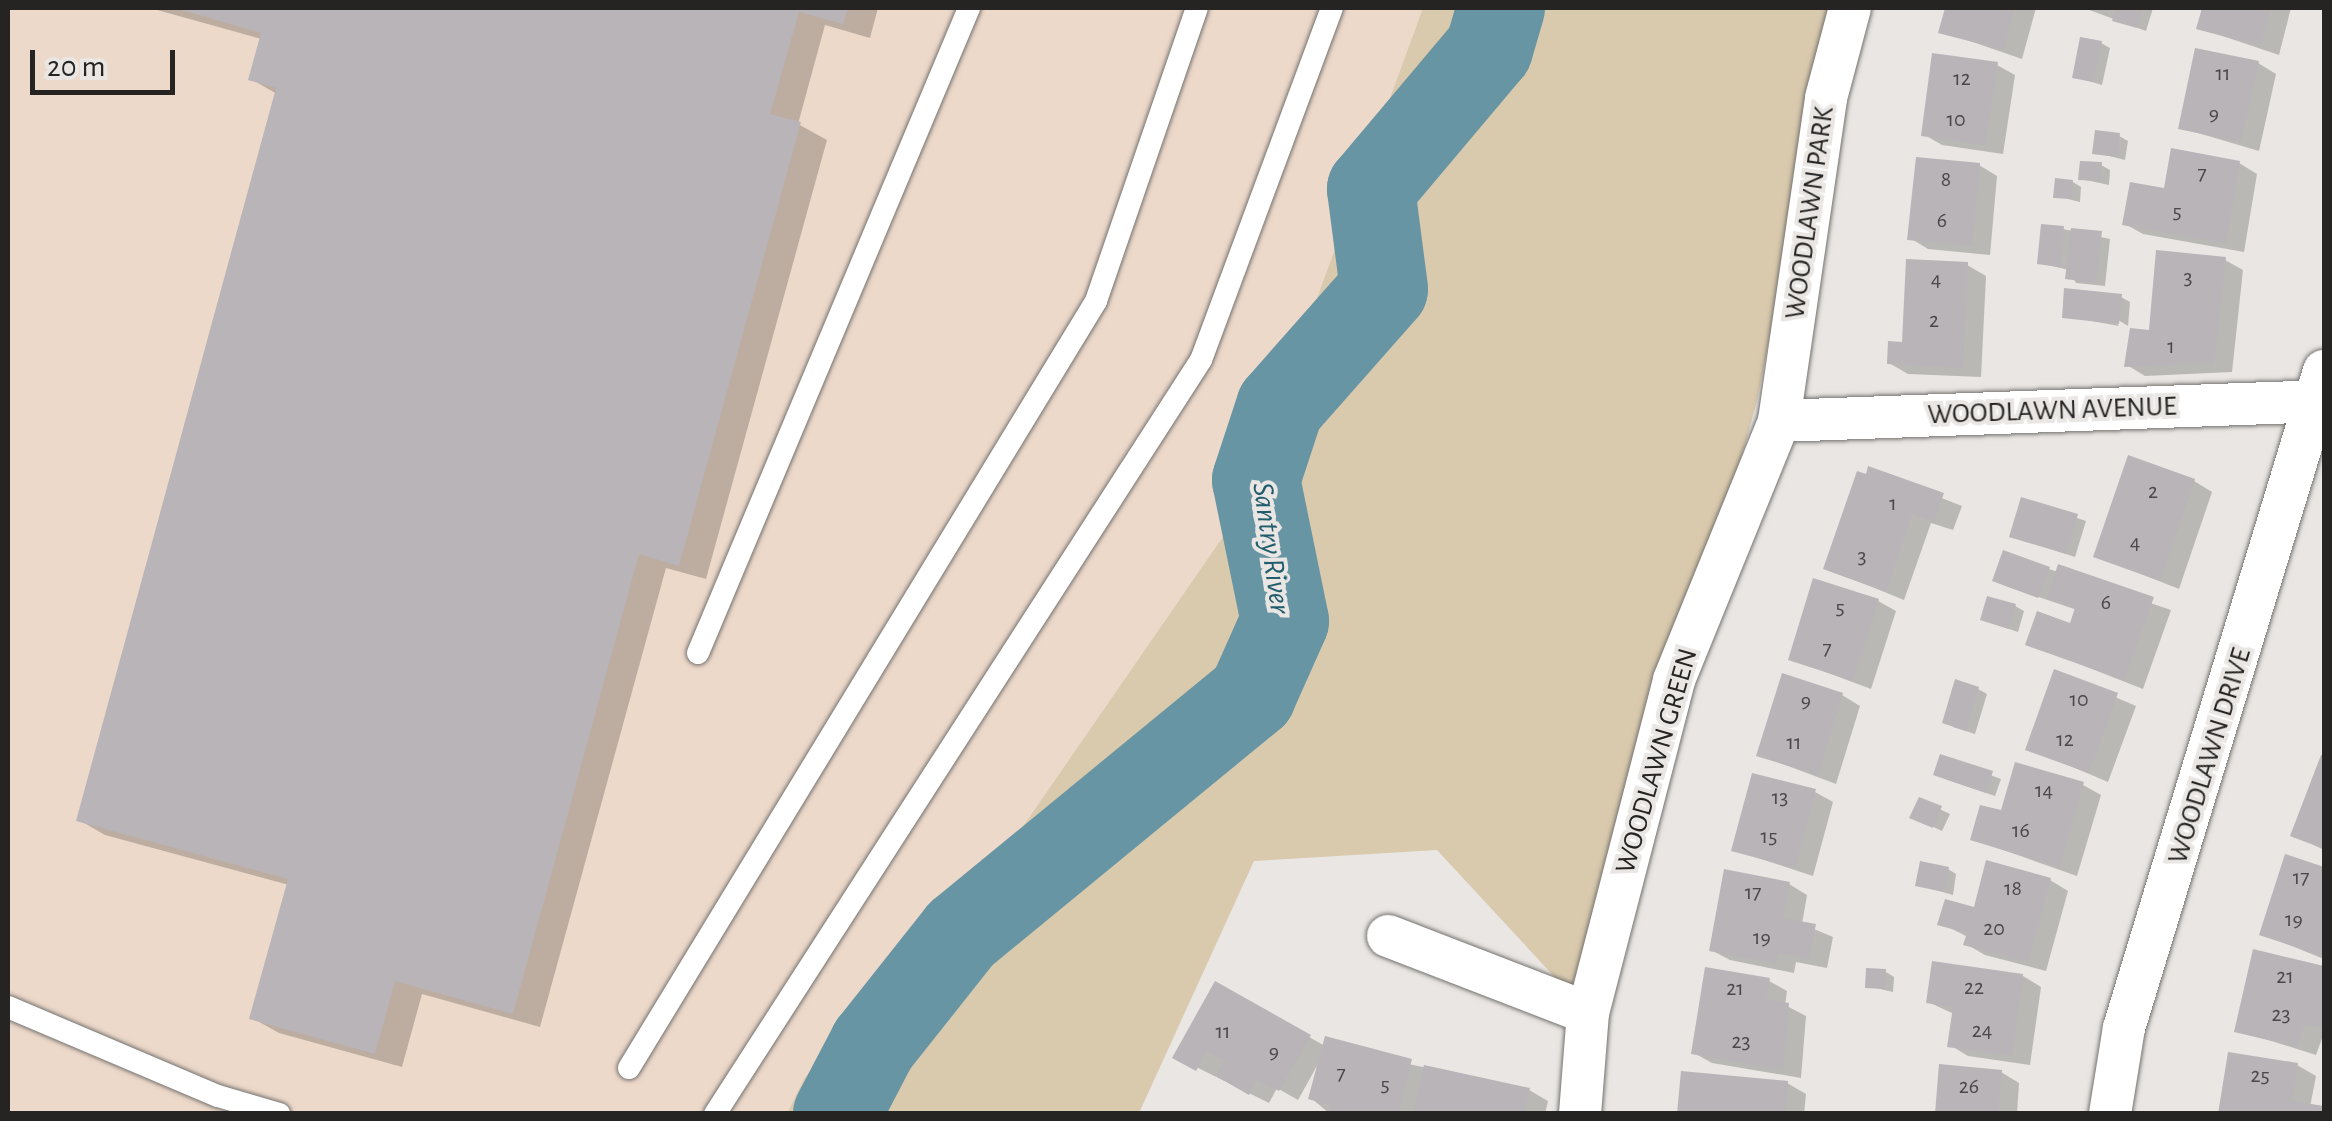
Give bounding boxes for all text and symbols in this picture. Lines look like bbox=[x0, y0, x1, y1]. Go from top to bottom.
scale bar bbox=[35, 30, 180, 92]
text: 20 m bbox=[47, 52, 105, 82]
house number: 11 bbox=[2215, 61, 2231, 87]
house number: 12 bbox=[1953, 66, 1971, 92]
house number: 9 bbox=[2209, 101, 2219, 127]
street label: WOODLAWN PARK bbox=[1778, 105, 1842, 321]
house number: 10 bbox=[1946, 107, 1966, 133]
house number: 7 bbox=[2197, 161, 2207, 187]
house number: 8 bbox=[1941, 167, 1951, 193]
house number: 5 bbox=[2172, 199, 2182, 225]
house number: 6 bbox=[1937, 208, 1947, 234]
house number: 3 bbox=[2183, 265, 2193, 291]
house number: 4 bbox=[1931, 267, 1941, 293]
house number: 2 bbox=[1929, 308, 1939, 334]
house number: 1 bbox=[2167, 334, 2175, 360]
street label: WOODLAWN AVENUE bbox=[1927, 390, 2177, 432]
house number: 2 bbox=[2148, 479, 2158, 505]
water label: Santry River bbox=[1244, 480, 1298, 616]
house number: 1 bbox=[1889, 491, 1897, 517]
house number: 4 bbox=[2130, 530, 2140, 556]
house number: 3 bbox=[1857, 544, 1867, 570]
house number: 6 bbox=[2101, 590, 2111, 616]
house number: 5 bbox=[1835, 595, 1845, 621]
house number: 7 bbox=[1822, 636, 1832, 662]
street label: WOODLAWN DRIVE bbox=[2161, 644, 2259, 868]
street label: WOODLAWN GREEN bbox=[1609, 645, 1705, 877]
house number: 10 bbox=[2069, 687, 2089, 713]
house number: 9 bbox=[1801, 688, 1811, 714]
house number: 12 bbox=[2056, 727, 2074, 753]
house number: 11 bbox=[1786, 730, 1802, 756]
house number: 14 bbox=[2035, 778, 2053, 804]
house number: 13 bbox=[1772, 785, 1788, 811]
house number: 16 bbox=[2012, 818, 2030, 844]
house number: 15 bbox=[1761, 824, 1777, 850]
house number: 17 bbox=[2293, 865, 2309, 891]
house number: 18 bbox=[2004, 876, 2022, 902]
house number: 17 bbox=[1745, 880, 1761, 906]
house number: 19 bbox=[2285, 907, 2303, 933]
house number: 20 bbox=[1983, 916, 2005, 942]
house number: 19 bbox=[1753, 925, 1771, 951]
house number: 21 bbox=[2276, 964, 2294, 990]
house number: 22 bbox=[1964, 975, 1984, 1001]
house number: 21 bbox=[1726, 976, 1744, 1002]
house number: 23 bbox=[2271, 1002, 2291, 1028]
house number: 24 bbox=[1972, 1018, 1992, 1044]
house number: 11 bbox=[1215, 1019, 1231, 1045]
house number: 23 bbox=[1731, 1029, 1751, 1055]
house number: 9 bbox=[1269, 1039, 1279, 1065]
house number: 7 bbox=[1336, 1061, 1346, 1087]
house number: 25 bbox=[2250, 1063, 2270, 1089]
house number: 5 bbox=[1380, 1072, 1390, 1098]
house number: 26 bbox=[1959, 1074, 1979, 1100]

